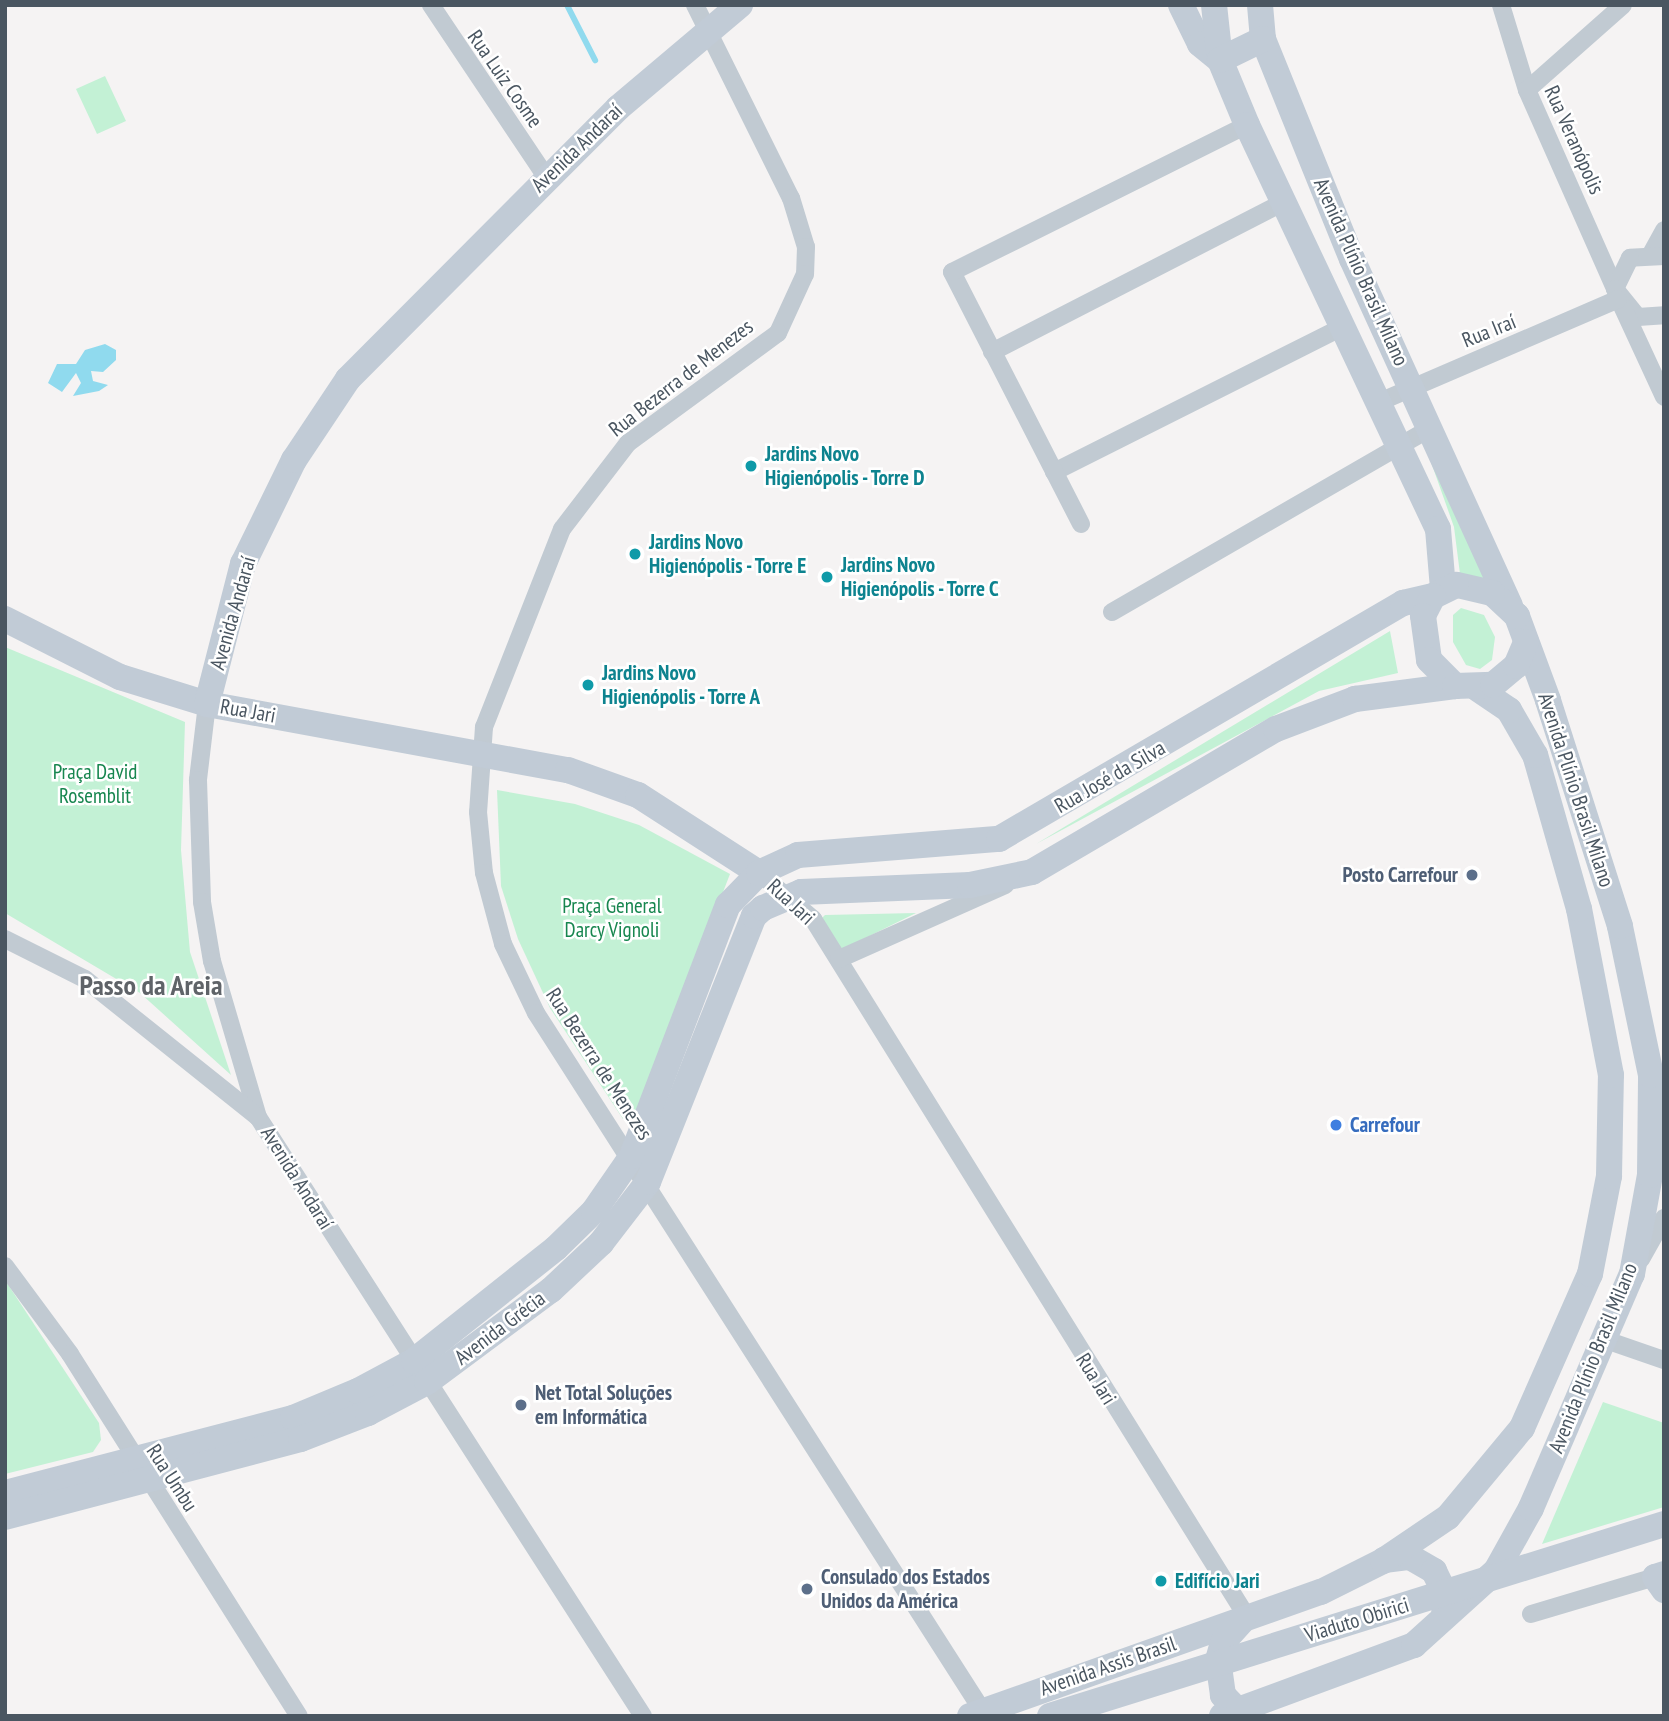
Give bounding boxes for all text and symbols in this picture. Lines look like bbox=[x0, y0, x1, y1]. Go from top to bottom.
street label: Rua Luiz Cosme bbox=[462, 25, 548, 133]
street label: Rua Veranópolis bbox=[1539, 82, 1609, 198]
street label: Avenida Andaraí bbox=[526, 98, 628, 198]
street label: Avenida Plínio Brasil Milano bbox=[1308, 174, 1414, 370]
street label: Rua Iraí bbox=[1458, 309, 1520, 353]
street label: Rua Bezerra de Menezes bbox=[604, 314, 758, 442]
place label: Jardins Novo Higienópolis - Torre D bbox=[765, 441, 927, 491]
marker: Jardins Novo Higienópolis - Torre D bbox=[743, 458, 759, 474]
place label: Jardins Novo Higienópolis - Torre E bbox=[649, 529, 809, 579]
marker: Jardins Novo Higienópolis - Torre E bbox=[627, 546, 643, 562]
place label: Jardins Novo Higienópolis - Torre C bbox=[841, 552, 1002, 602]
street label: Avenida Andaraí bbox=[205, 553, 261, 673]
marker: Jardins Novo Higienópolis - Torre C bbox=[819, 569, 835, 585]
place label: Jardins Novo Higienópolis - Torre A bbox=[602, 660, 764, 710]
marker: Jardins Novo Higienópolis - Torre A bbox=[580, 677, 596, 693]
street label: Avenida Plínio Brasil Milano bbox=[1533, 690, 1619, 890]
street label: Rua Jari bbox=[218, 694, 278, 728]
street label: Rua José da Silva bbox=[1050, 735, 1170, 819]
park label: Praça David Rosemblit bbox=[53, 759, 137, 809]
place label: Posto Carrefour bbox=[1342, 862, 1458, 888]
marker: Posto Carrefour bbox=[1464, 867, 1480, 883]
street label: Rua Jari bbox=[762, 874, 820, 930]
park label: Praça General Darcy Vignoli bbox=[562, 893, 662, 943]
district label: Passo da Areia bbox=[79, 968, 223, 1002]
street label: Rua Bezerra de Menezes bbox=[541, 983, 657, 1145]
place label: Carrefour bbox=[1350, 1112, 1420, 1138]
marker: Carrefour bbox=[1328, 1117, 1344, 1133]
street label: Avenida Andaraí bbox=[255, 1122, 339, 1234]
street label: Avenida Plínio Brasil Milano bbox=[1543, 1259, 1643, 1457]
street label: Avenida Grécia bbox=[450, 1286, 550, 1370]
street label: Rua Jari bbox=[1071, 1349, 1121, 1409]
place label: Net Total Soluções em Informática bbox=[535, 1380, 673, 1430]
marker: Net Total Soluções em Informática bbox=[513, 1397, 529, 1413]
street label: Rua Umbu bbox=[141, 1440, 203, 1516]
place label: Consulado dos Estados Unidos da América bbox=[821, 1564, 990, 1614]
place label: Edifício Jari bbox=[1175, 1568, 1260, 1594]
marker: Edifício Jari bbox=[1153, 1573, 1169, 1589]
marker: Consulado dos Estados Unidos da América bbox=[799, 1581, 815, 1597]
street label: Viaduto Obirici bbox=[1302, 1592, 1412, 1648]
street label: Avenida Assis Brasil bbox=[1036, 1631, 1180, 1701]

